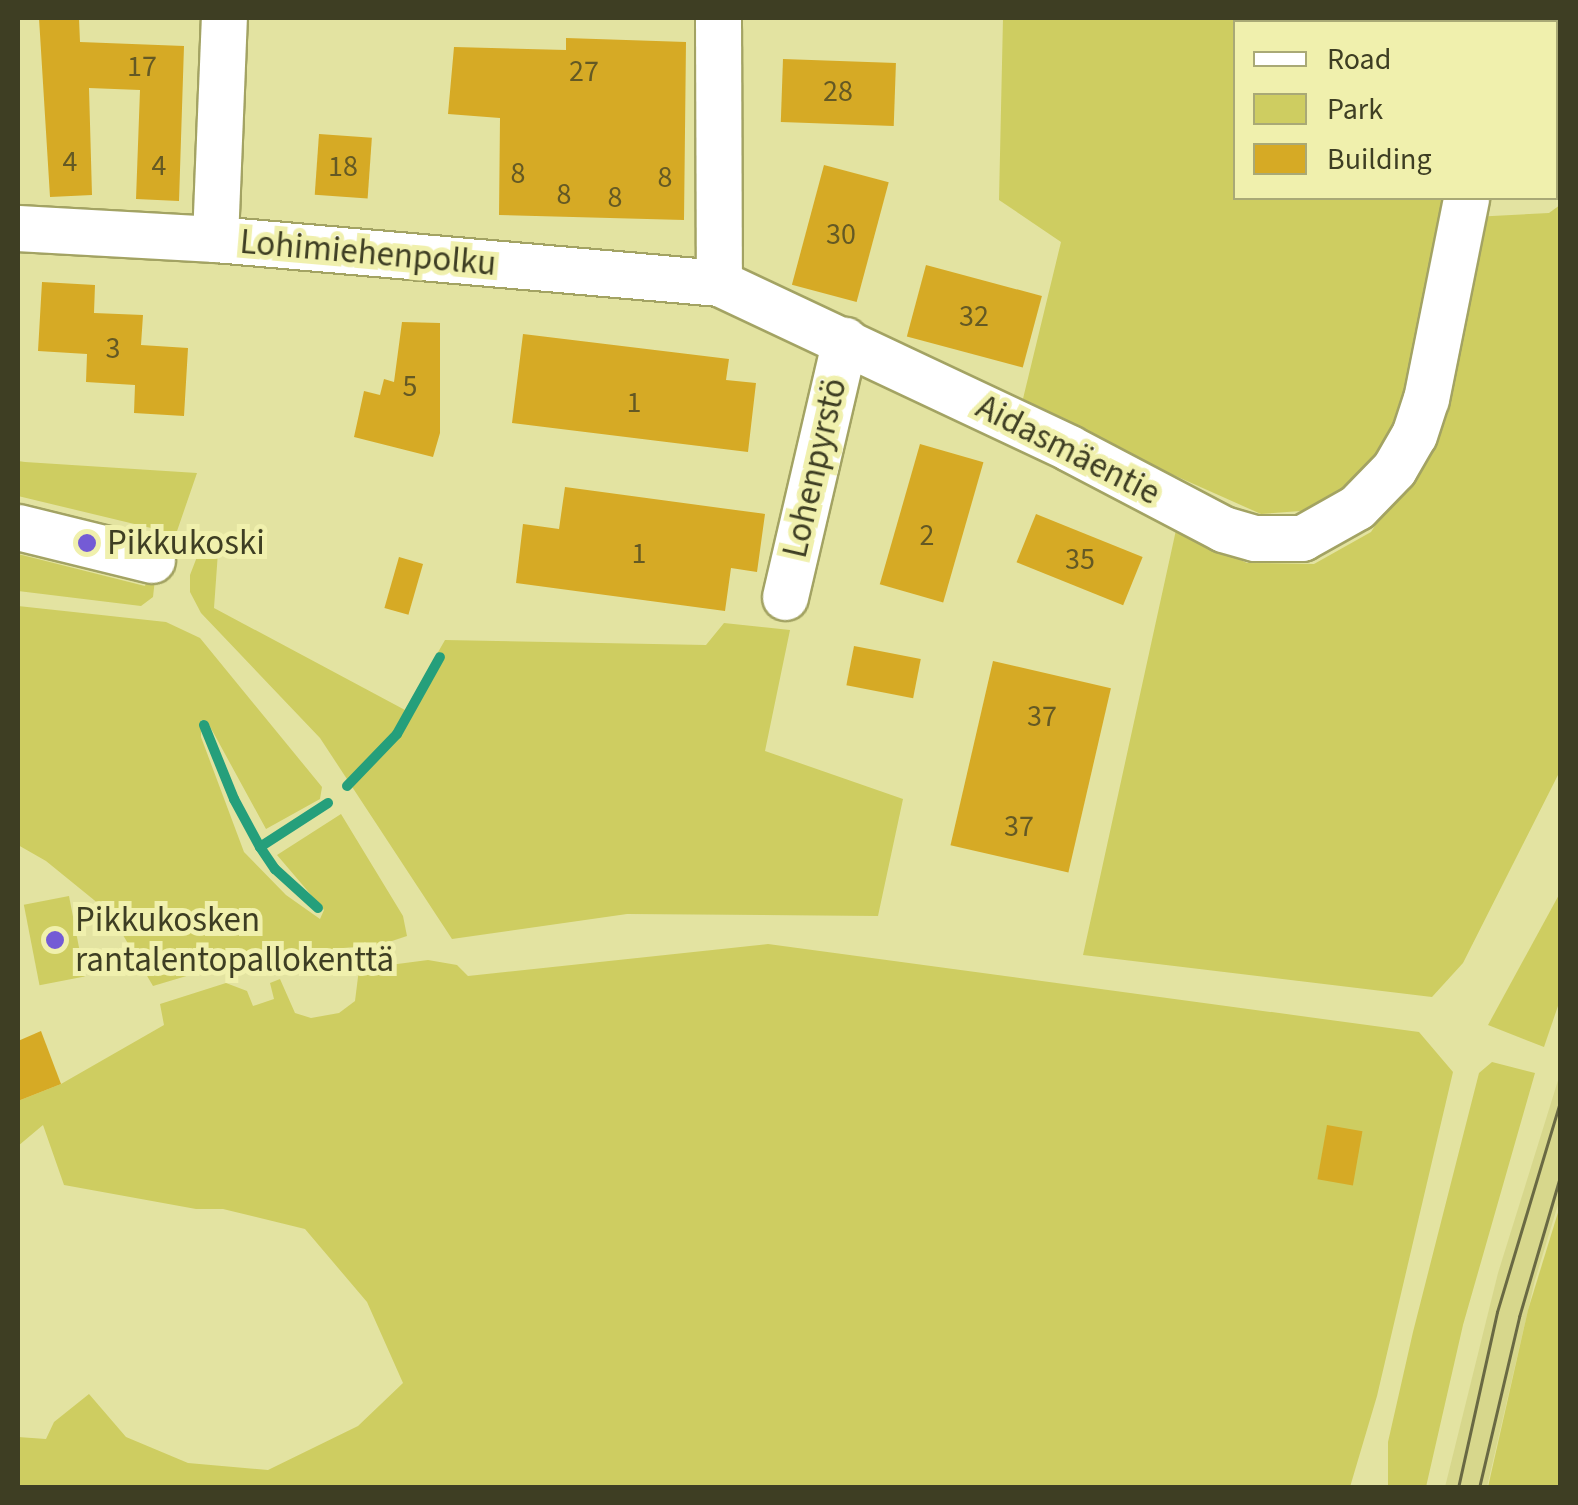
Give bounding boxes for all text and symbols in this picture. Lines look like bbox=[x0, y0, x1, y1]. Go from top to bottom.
legend bbox=[1233, 20, 1558, 200]
text: Road bbox=[1327, 38, 1391, 81]
house number: 17 bbox=[127, 49, 157, 85]
house number: 27 bbox=[569, 54, 599, 90]
house number: 28 bbox=[823, 74, 853, 110]
text: Park bbox=[1327, 88, 1383, 131]
text: Building bbox=[1327, 138, 1432, 181]
house number: 4 bbox=[63, 144, 77, 180]
house number: 4 bbox=[152, 148, 166, 184]
house number: 18 bbox=[328, 149, 358, 185]
house number: 8 bbox=[511, 156, 525, 192]
house number: 8 bbox=[658, 160, 672, 196]
house number: 8 bbox=[557, 177, 571, 213]
house number: 8 bbox=[608, 180, 622, 216]
house number: 30 bbox=[826, 217, 856, 253]
street label: Lohimiehenpolku bbox=[238, 221, 498, 285]
house number: 32 bbox=[959, 299, 989, 335]
house number: 3 bbox=[106, 331, 120, 367]
house number: 5 bbox=[403, 369, 417, 405]
street label: Lohenpyrstö bbox=[774, 374, 856, 562]
house number: 1 bbox=[627, 385, 641, 421]
street label: Aidasmäentie bbox=[969, 386, 1167, 514]
house number: 2 bbox=[920, 518, 934, 554]
place label: Pikkukoski bbox=[107, 522, 265, 564]
marker: Pikkukoski bbox=[76, 532, 98, 554]
house number: 1 bbox=[632, 536, 646, 572]
house number: 35 bbox=[1065, 542, 1095, 578]
house number: 37 bbox=[1027, 699, 1057, 735]
house number: 37 bbox=[1004, 809, 1034, 845]
place label: Pikkukosken rantalentopallokenttä bbox=[75, 899, 394, 981]
marker: Pikkukosken rantalentopallokenttä bbox=[44, 929, 66, 951]

